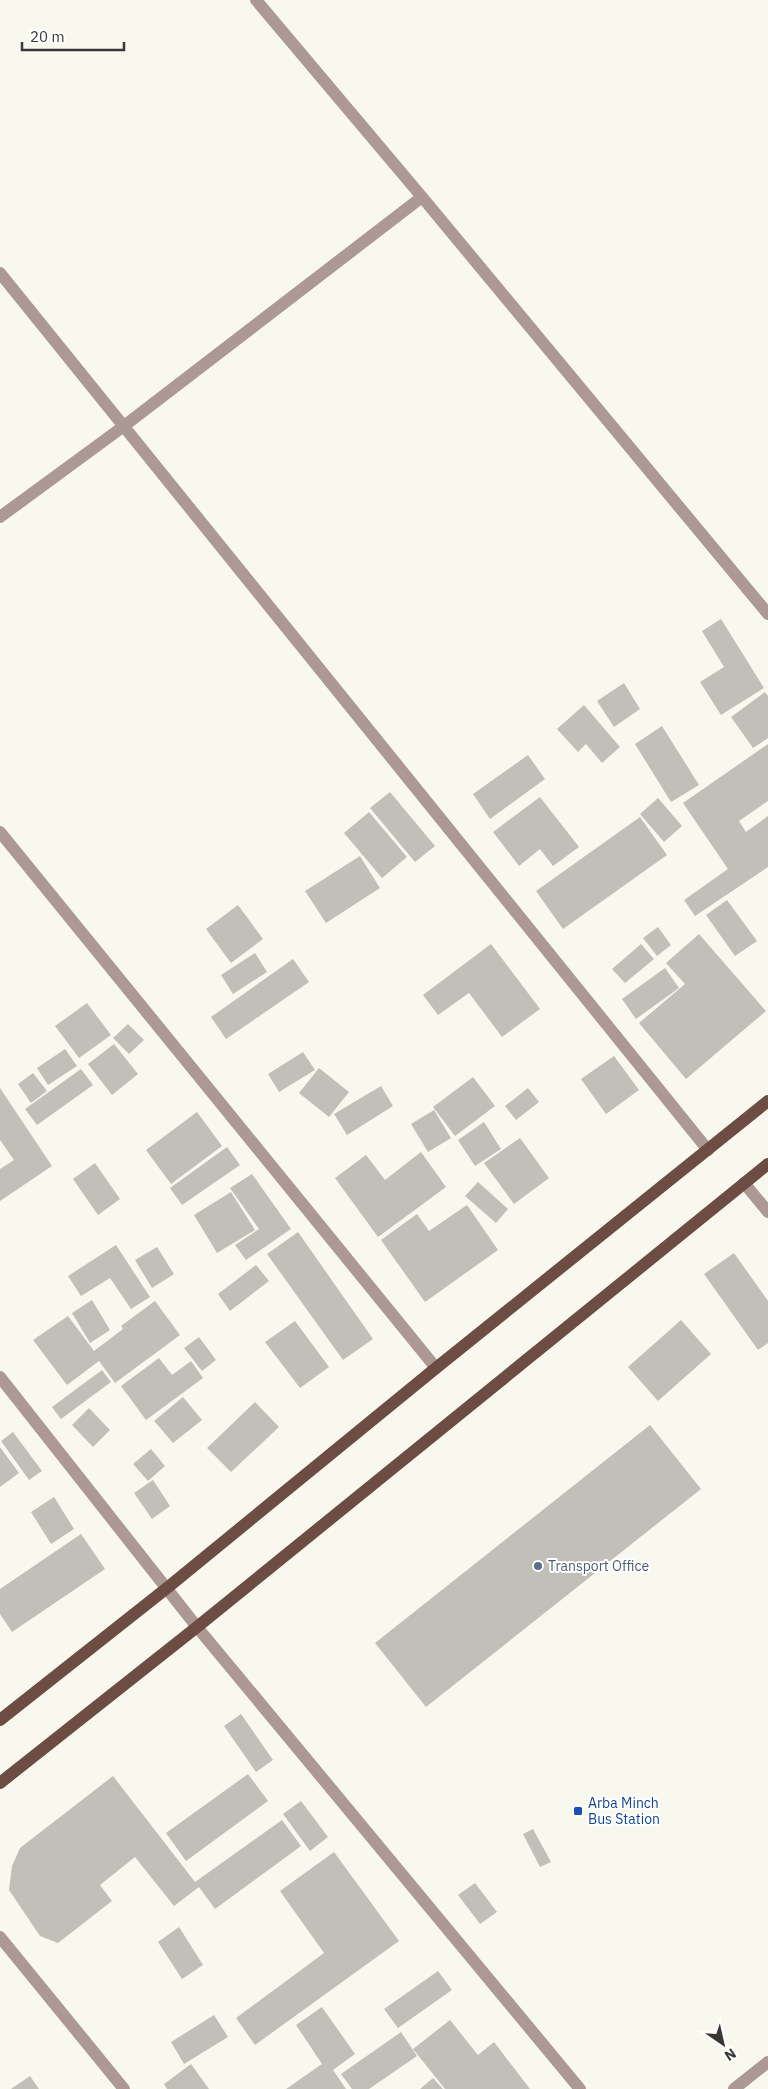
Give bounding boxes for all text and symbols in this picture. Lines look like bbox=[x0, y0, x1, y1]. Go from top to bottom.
scale bar bbox=[22, 20, 125, 52]
text: 20 m bbox=[30, 27, 65, 46]
place label: Transport Office bbox=[548, 1557, 649, 1575]
marker: Transport Office bbox=[532, 1560, 544, 1572]
place label: Arba Minch Bus Station bbox=[588, 1794, 660, 1828]
marker: Arba Minch Bus Station bbox=[572, 1805, 584, 1817]
north arrow bbox=[698, 2019, 748, 2069]
text: N bbox=[721, 2044, 740, 2065]

